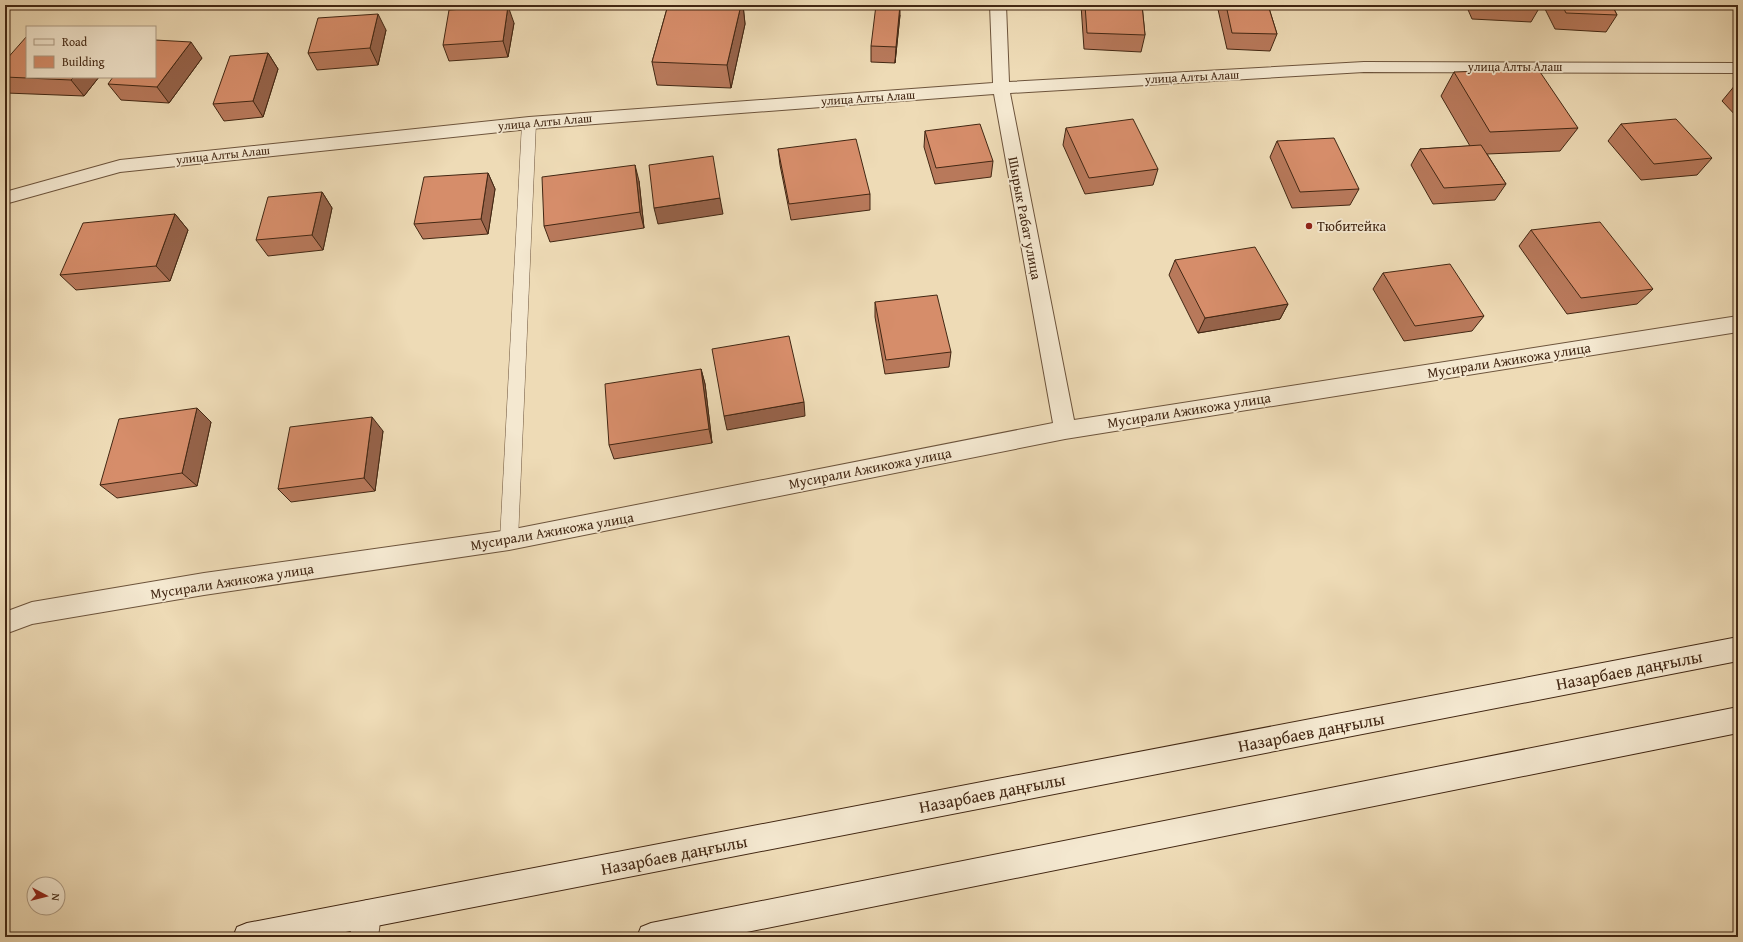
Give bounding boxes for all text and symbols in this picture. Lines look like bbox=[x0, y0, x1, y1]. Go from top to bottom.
legend bbox=[26, 26, 156, 78]
text: Road bbox=[62, 33, 88, 50]
text: Building bbox=[62, 53, 105, 70]
street label: улица Алты Алаш bbox=[1467, 58, 1562, 75]
street label: улица Алты Алаш bbox=[1143, 66, 1240, 88]
street label: улица Алты Алаш bbox=[819, 86, 916, 109]
street label: улица Алты Алаш bbox=[496, 109, 593, 134]
street label: улица Алты Алаш bbox=[174, 141, 271, 168]
street label: Шырык Рабат улица bbox=[1003, 155, 1047, 282]
place label: Тюбитейка bbox=[1317, 216, 1386, 236]
marker: Тюбитейка bbox=[1304, 221, 1314, 231]
street label: Мусирали Ажикожа улица bbox=[1426, 337, 1593, 383]
street label: Мусирали Ажикожа улица bbox=[1106, 387, 1273, 433]
street label: Мусирали Ажикожа улица bbox=[787, 442, 953, 494]
street label: Мусирали Ажикожа улица bbox=[469, 507, 635, 555]
street label: Мусирали Ажикожа улица bbox=[149, 558, 316, 604]
street label: Назарбаев даңғылы bbox=[1554, 643, 1704, 696]
street label: Назарбаев даңғылы bbox=[1236, 705, 1386, 758]
street label: Назарбаев даңғылы bbox=[917, 766, 1067, 819]
street label: Назарбаев даңғылы bbox=[599, 828, 749, 881]
north arrow bbox=[26, 876, 66, 916]
text: N bbox=[47, 893, 64, 902]

